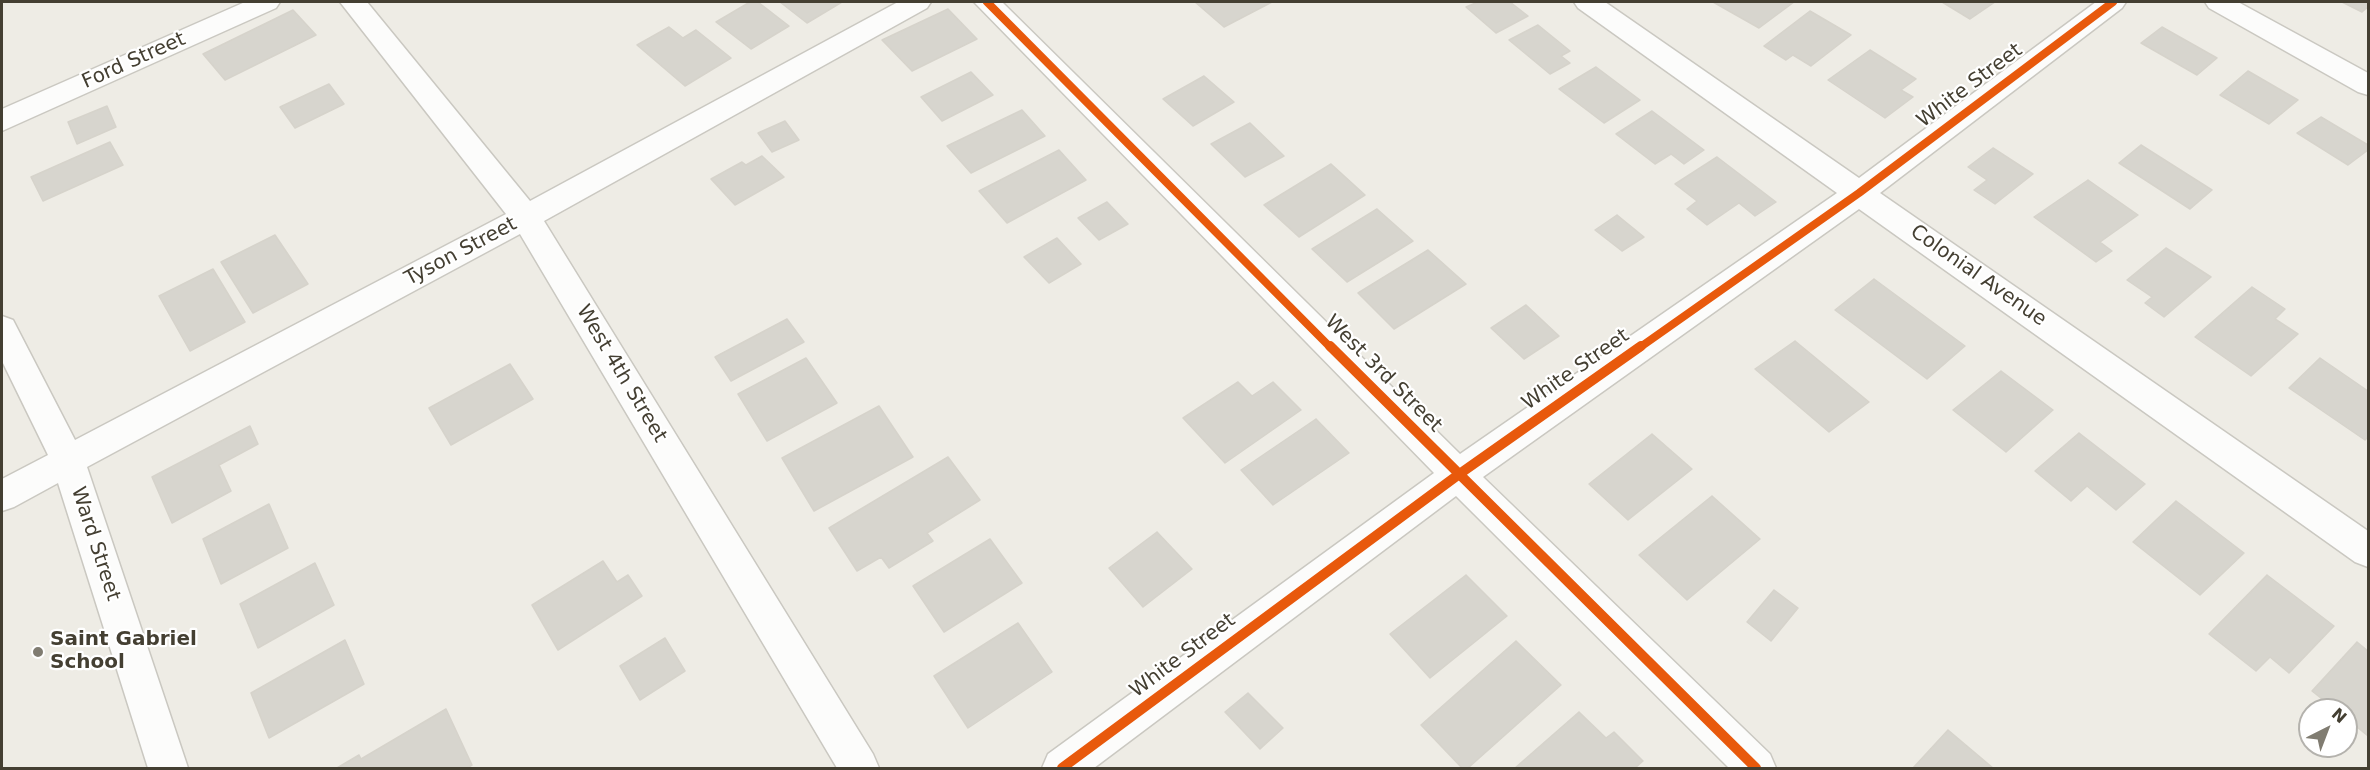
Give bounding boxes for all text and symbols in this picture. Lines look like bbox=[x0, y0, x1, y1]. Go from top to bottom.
street label: Ford Street bbox=[79, 28, 189, 94]
street label: White Street bbox=[1913, 39, 2027, 133]
street label: Tyson Street bbox=[401, 212, 521, 292]
street label: Colonial Avenue bbox=[1905, 220, 2051, 332]
street label: West 4th Street bbox=[571, 301, 671, 447]
street label: West 3rd Street bbox=[1319, 310, 1447, 438]
street label: White Street bbox=[1518, 324, 1634, 416]
street label: Ward Street bbox=[65, 484, 125, 604]
street label: White Street bbox=[1126, 609, 1240, 703]
place label: Saint Gabriel School bbox=[50, 628, 197, 675]
marker: Saint Gabriel School bbox=[31, 645, 45, 659]
north arrow bbox=[2298, 698, 2358, 758]
text: N bbox=[2328, 704, 2350, 727]

